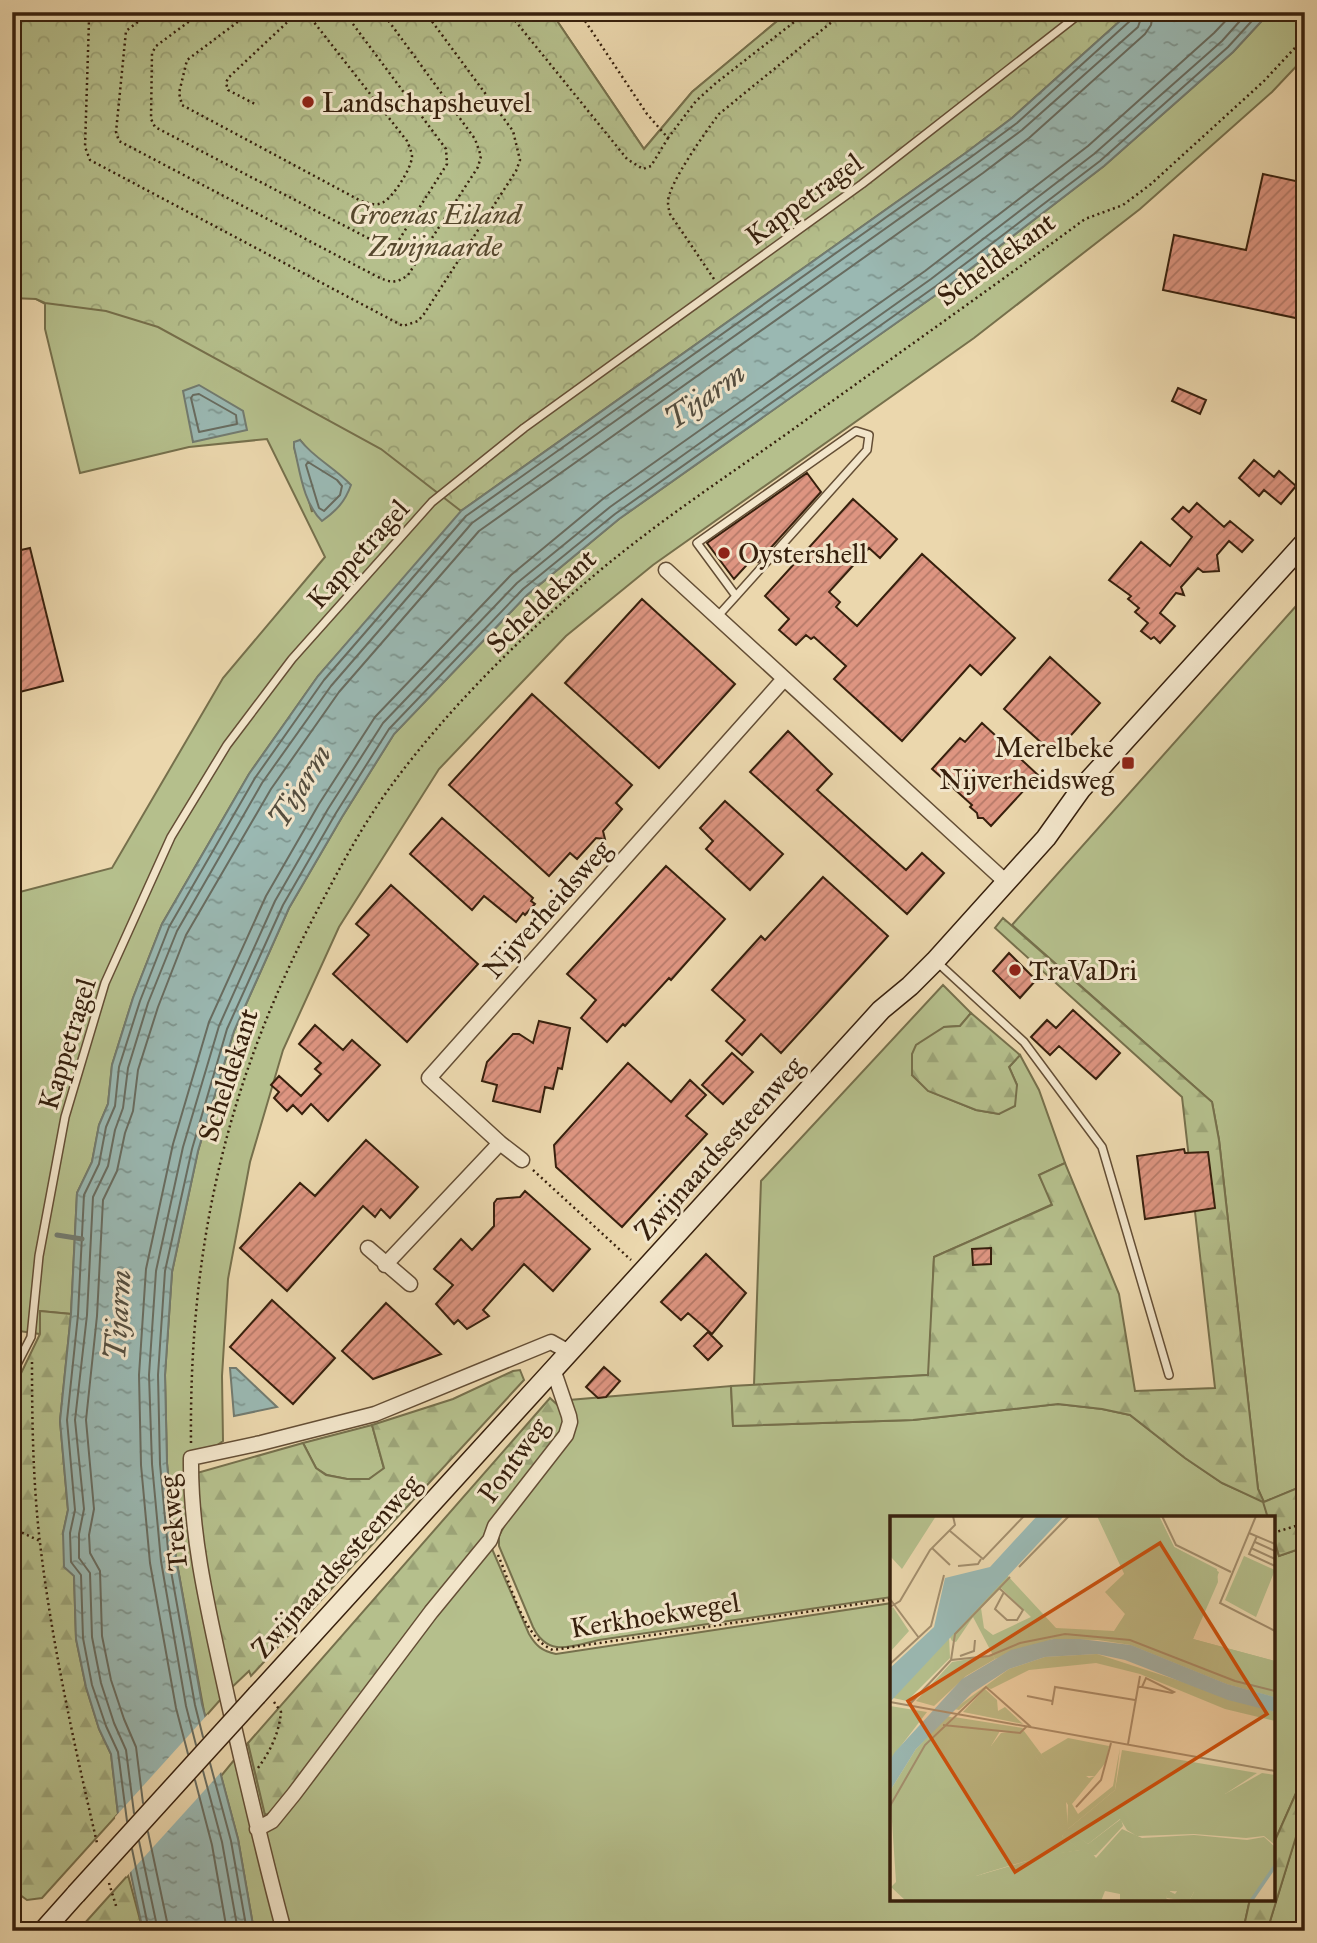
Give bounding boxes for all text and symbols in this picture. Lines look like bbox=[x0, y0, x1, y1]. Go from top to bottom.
place label: Landschapsheuvel bbox=[322, 85, 532, 120]
marker: Landschapsheuvel bbox=[300, 94, 316, 110]
street label: Kappetragel bbox=[739, 145, 870, 253]
park label: Groenas Eiland Zwijnaarde bbox=[349, 197, 524, 264]
street label: Scheldekant bbox=[930, 204, 1062, 314]
water label: Tijarm bbox=[658, 355, 752, 437]
street label: Kappetragel bbox=[300, 491, 417, 616]
place label: Oystershell bbox=[738, 536, 868, 571]
street label: Scheldekant bbox=[479, 541, 603, 661]
marker: Oystershell bbox=[716, 545, 732, 561]
place label: Merelbeke Nijverheidsweg bbox=[939, 730, 1115, 797]
water label: Tijarm bbox=[261, 738, 339, 834]
marker: Merelbeke Nijverheidsweg bbox=[1120, 755, 1136, 771]
street label: Nijverheidsweg bbox=[475, 832, 619, 986]
place label: TraVaDri bbox=[1029, 953, 1138, 988]
marker: TraVaDri bbox=[1007, 962, 1023, 978]
street label: Kappetragel bbox=[30, 973, 104, 1114]
street label: Scheldekant bbox=[190, 1004, 266, 1146]
street label: Zwijnaardsesteenweg bbox=[627, 1048, 812, 1247]
water label: Tijarm bbox=[97, 1269, 139, 1361]
street label: Pontweg bbox=[470, 1410, 556, 1510]
street label: Zwijnaardsesteenweg bbox=[244, 1466, 429, 1665]
street label: Trekweg bbox=[150, 1472, 195, 1573]
inset map bbox=[890, 1516, 1275, 1901]
street label: Kerkhoekwegel bbox=[568, 1584, 743, 1646]

